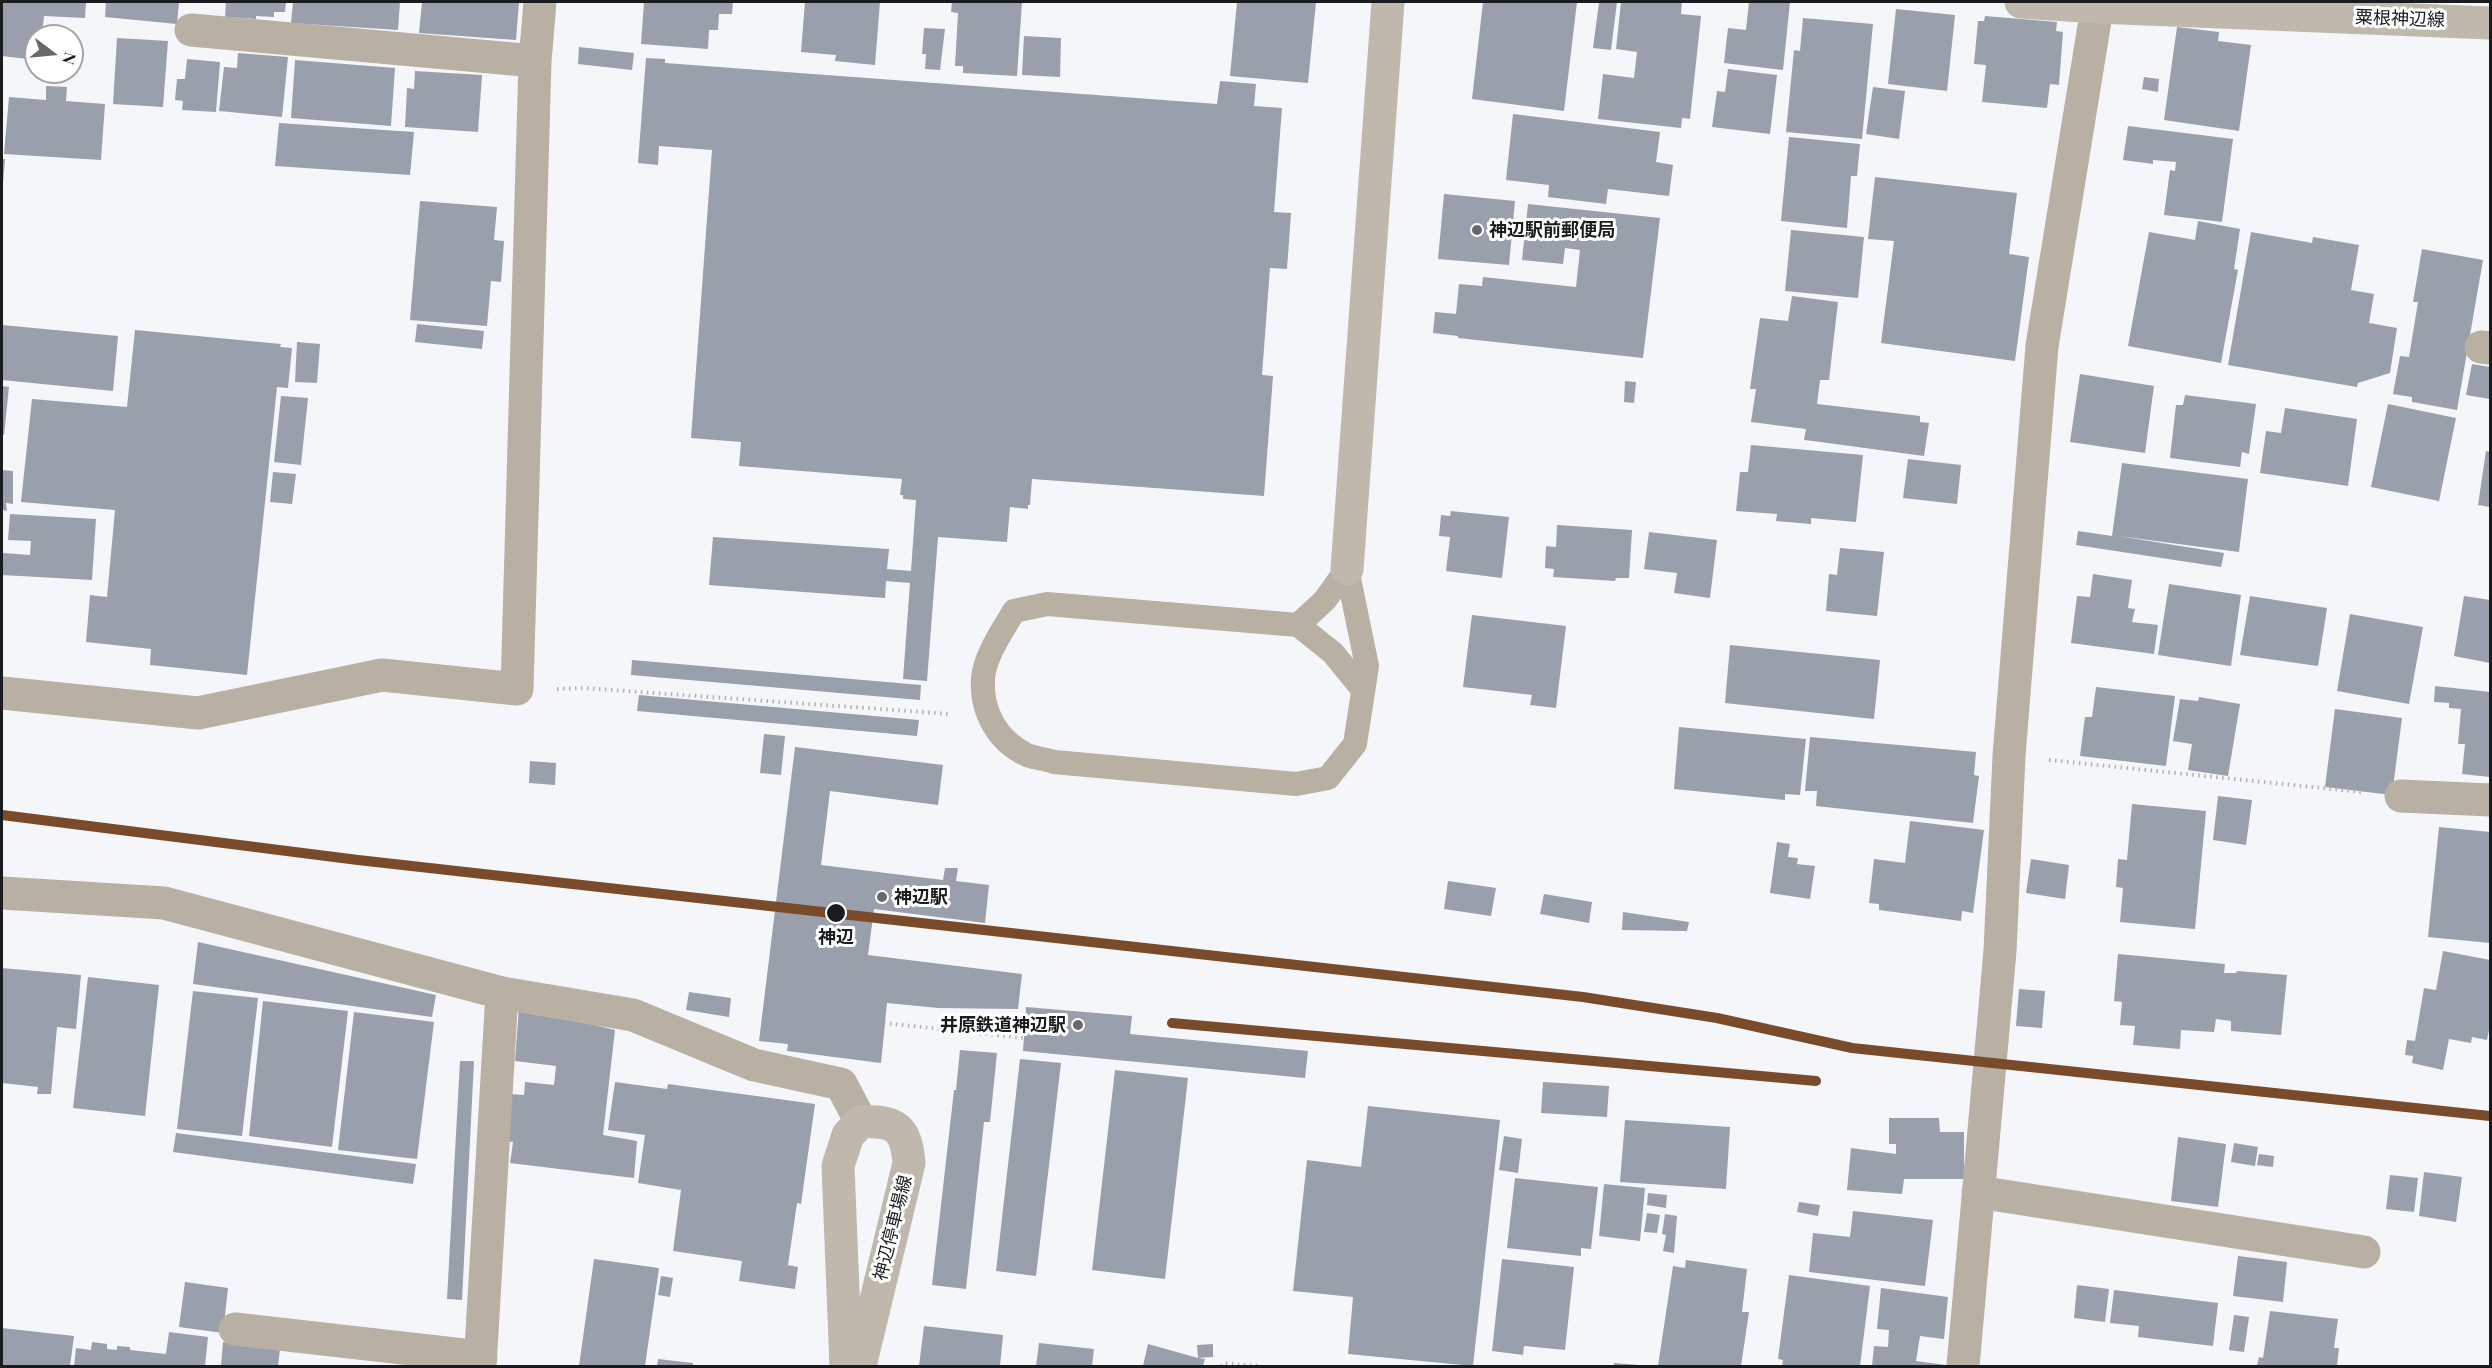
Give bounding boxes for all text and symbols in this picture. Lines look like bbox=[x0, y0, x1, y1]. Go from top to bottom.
street label: 粟根神辺線 bbox=[2355, 7, 2445, 31]
north arrow bbox=[24, 24, 84, 84]
text: N bbox=[58, 50, 82, 67]
place label: 神辺駅前郵便局 bbox=[1489, 219, 1615, 241]
marker: 神辺駅前郵便局 bbox=[1470, 223, 1484, 237]
place label: 神辺駅 bbox=[894, 886, 948, 908]
marker: 神辺駅 bbox=[875, 890, 889, 904]
marker: 神辺 bbox=[825, 902, 847, 924]
place label: 神辺 bbox=[818, 926, 854, 948]
place label: 井原鉄道神辺駅 bbox=[940, 1014, 1066, 1036]
marker: 井原鉄道神辺駅 bbox=[1071, 1018, 1085, 1032]
street label: 神辺停車場線 bbox=[869, 1173, 917, 1283]

